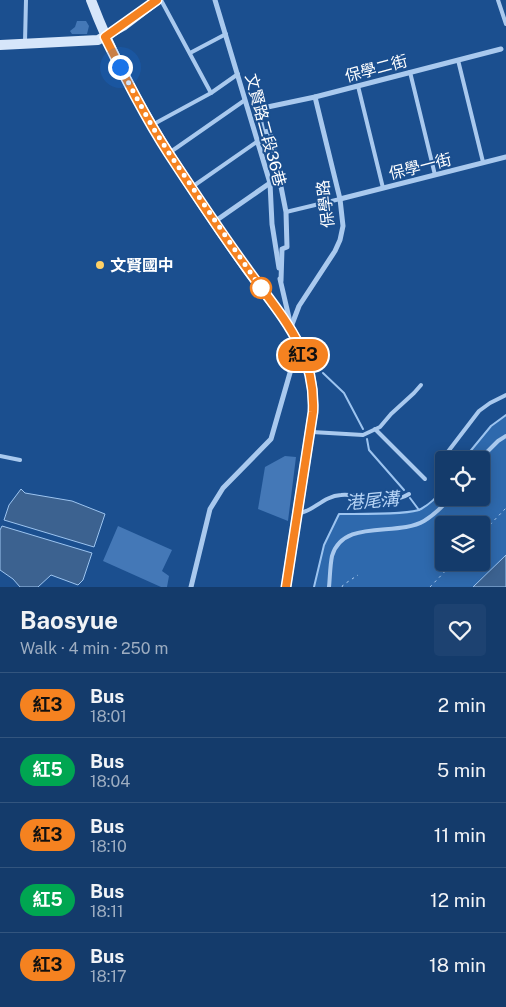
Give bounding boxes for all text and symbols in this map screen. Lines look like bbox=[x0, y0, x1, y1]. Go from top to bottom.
street label: 保學二街 bbox=[343, 51, 410, 86]
your location bbox=[108, 55, 133, 80]
street label: 文賢路二段36巷 bbox=[241, 72, 290, 189]
street label: 保學一街 bbox=[387, 150, 453, 183]
street label: 保學路 bbox=[313, 179, 338, 229]
place label: 文賢國中 bbox=[110, 256, 174, 275]
marker: 文賢國中 bbox=[94, 259, 106, 271]
unlabelled marker bbox=[250, 277, 272, 299]
line badge: 紅3 bbox=[280, 339, 326, 371]
text: 紅3 bbox=[288, 344, 318, 365]
map controls bbox=[435, 451, 490, 571]
button: locate bbox=[435, 451, 490, 506]
water label: 港尾溝 bbox=[344, 487, 403, 513]
button: layers bbox=[435, 516, 490, 571]
button: heart bbox=[434, 604, 486, 656]
text: Baosyue bbox=[20, 606, 118, 634]
text: Walk · 4 min · 250 m bbox=[20, 639, 168, 658]
text: Bus bbox=[90, 685, 124, 707]
text: 紅3 bbox=[33, 694, 62, 715]
text: 2 min bbox=[438, 694, 486, 716]
text: 18:01 bbox=[90, 707, 127, 726]
text: Bus bbox=[90, 750, 124, 772]
text: 紅5 bbox=[32, 759, 63, 780]
text: 5 min bbox=[437, 759, 486, 781]
text: 18:04 bbox=[90, 772, 130, 791]
text: Bus bbox=[90, 815, 124, 837]
text: 紅3 bbox=[33, 824, 62, 845]
text: 11 min bbox=[434, 824, 486, 846]
text: 18:10 bbox=[90, 837, 127, 856]
text: Bus bbox=[90, 880, 124, 902]
text: 紅5 bbox=[32, 889, 63, 910]
text: 12 min bbox=[430, 889, 486, 911]
text: 18:11 bbox=[90, 902, 124, 921]
text: Bus bbox=[90, 945, 124, 967]
text: 紅3 bbox=[33, 954, 62, 975]
text: 18 min bbox=[429, 954, 486, 976]
text: 18:17 bbox=[90, 967, 127, 986]

